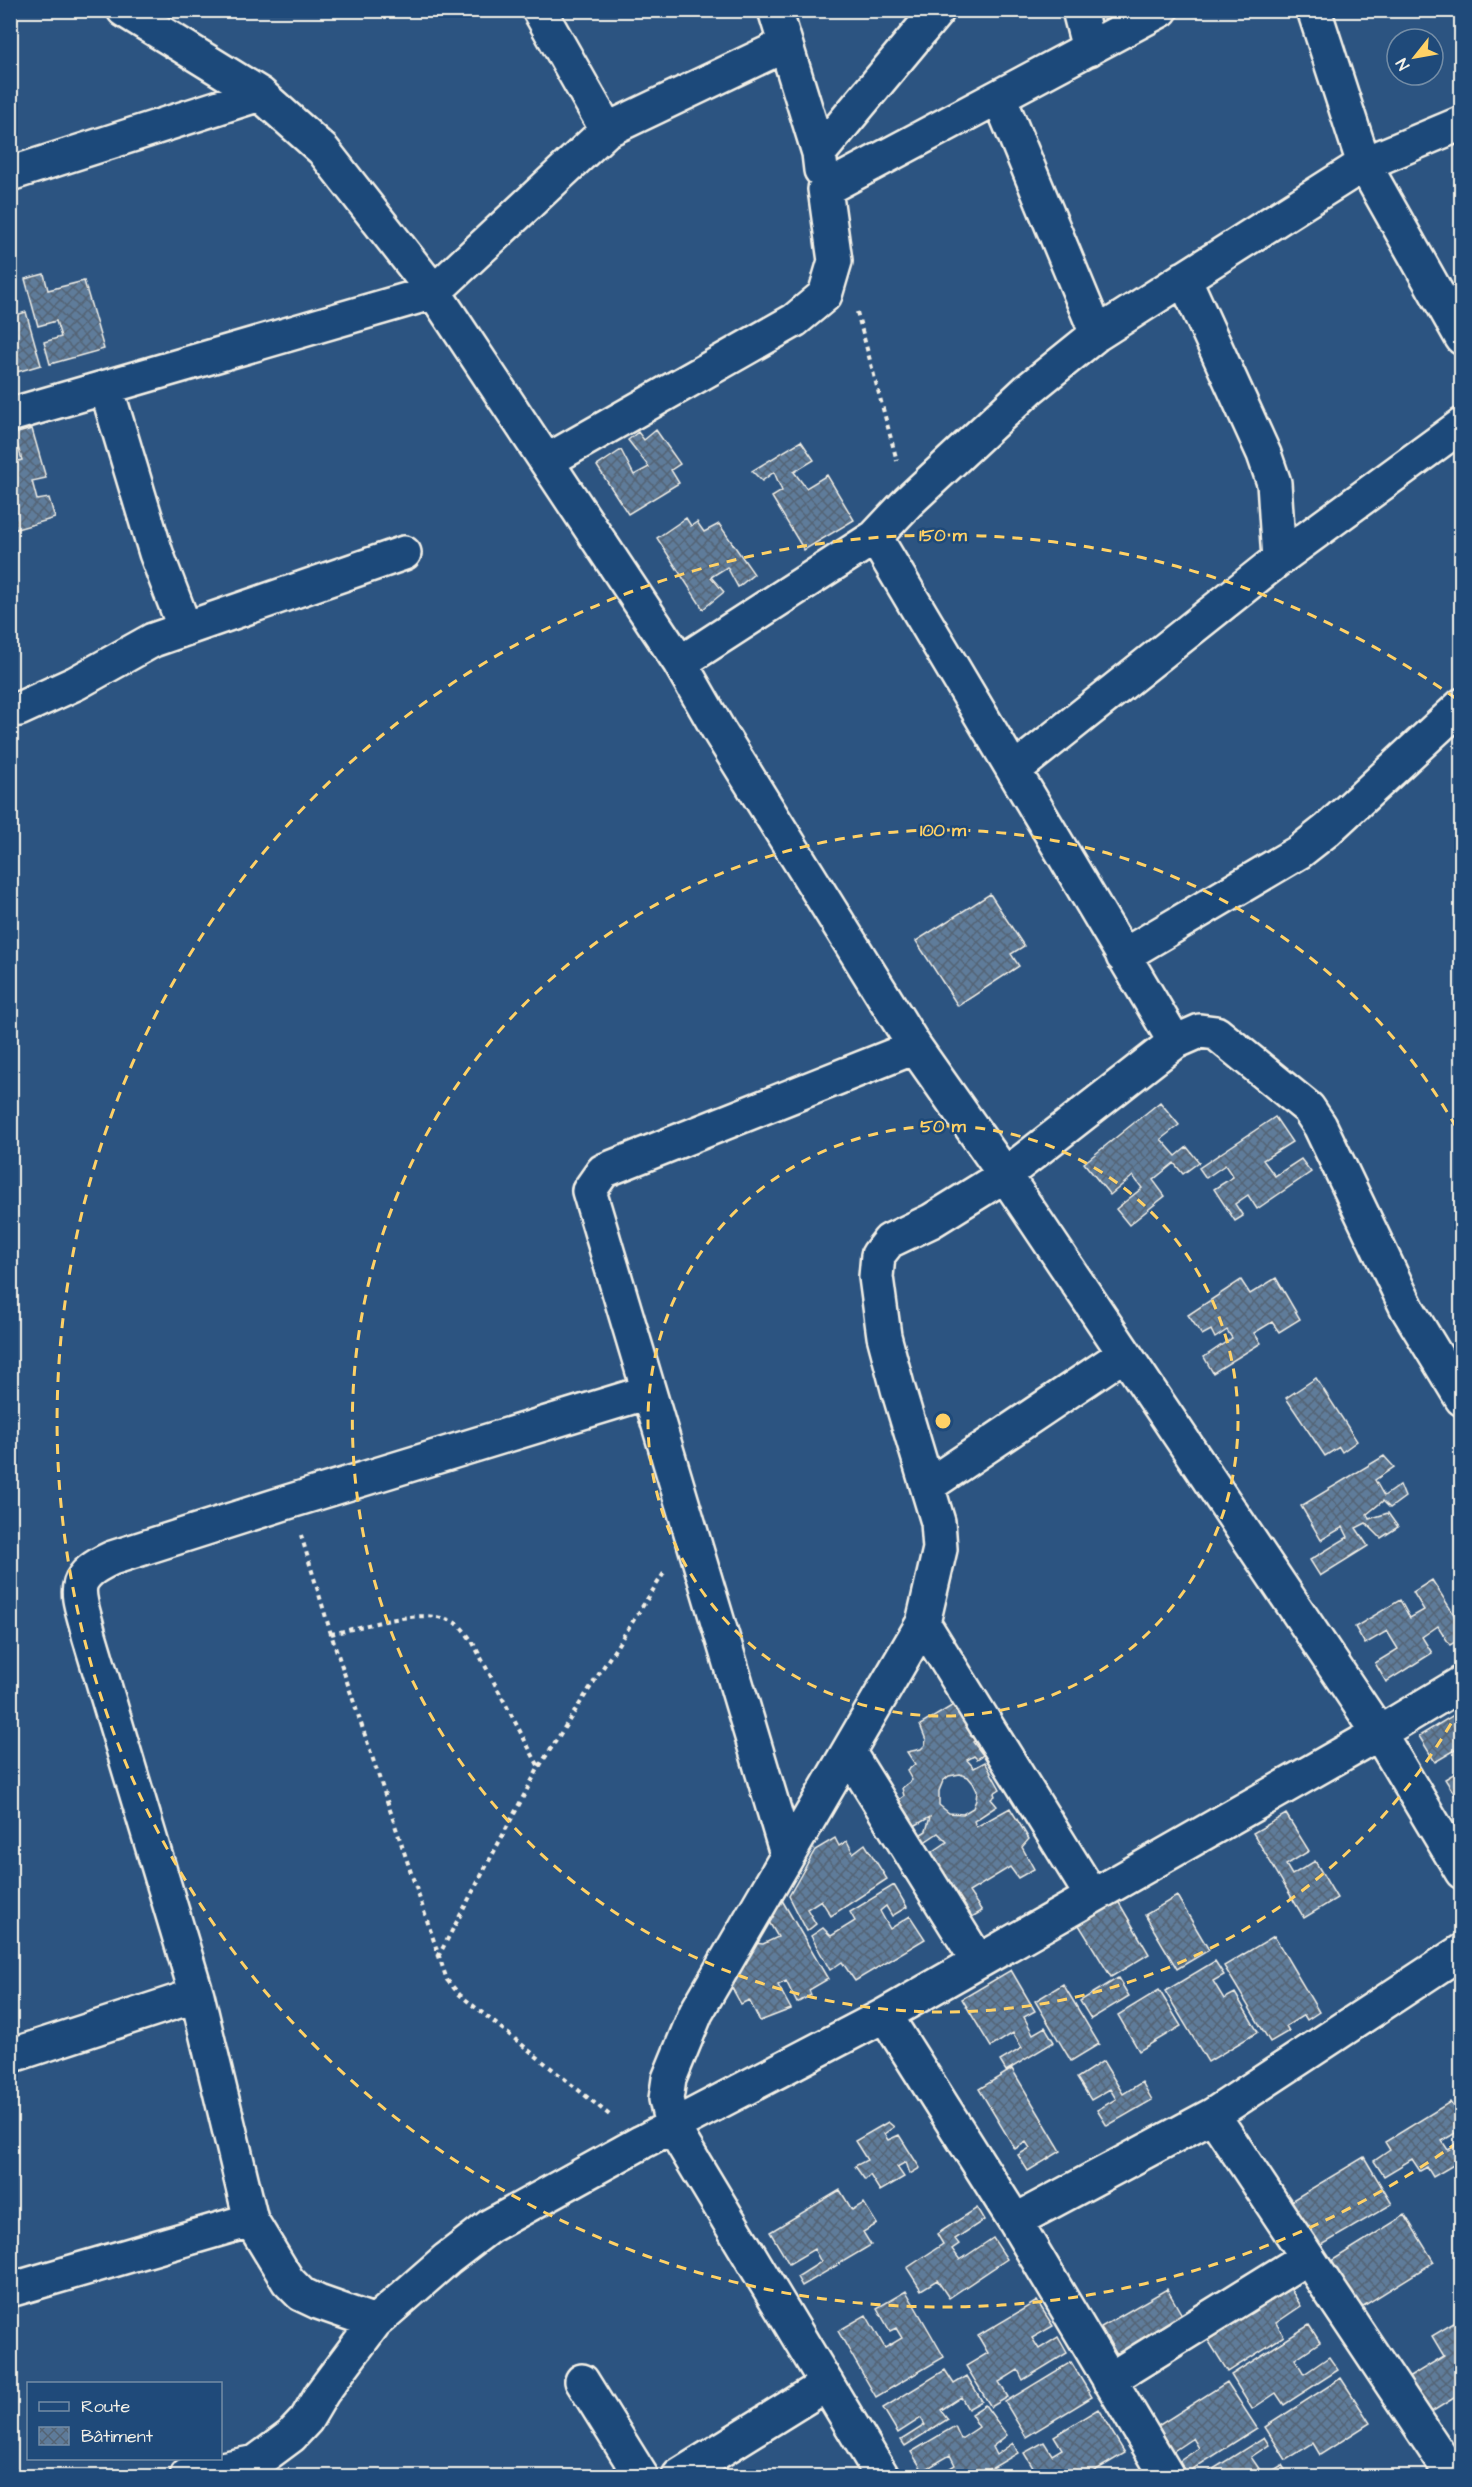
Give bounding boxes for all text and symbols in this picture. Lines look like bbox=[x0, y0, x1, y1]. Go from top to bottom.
north arrow bbox=[1385, 27, 1445, 87]
text: N bbox=[1391, 54, 1415, 74]
text: 150 m bbox=[919, 523, 968, 548]
text: 100 m bbox=[920, 818, 967, 843]
text: 50 m bbox=[920, 1114, 967, 1139]
centre of rings bbox=[933, 1411, 953, 1431]
legend bbox=[27, 2382, 222, 2460]
text: Route bbox=[81, 2394, 130, 2419]
text: Bâtiment bbox=[81, 2424, 154, 2449]

